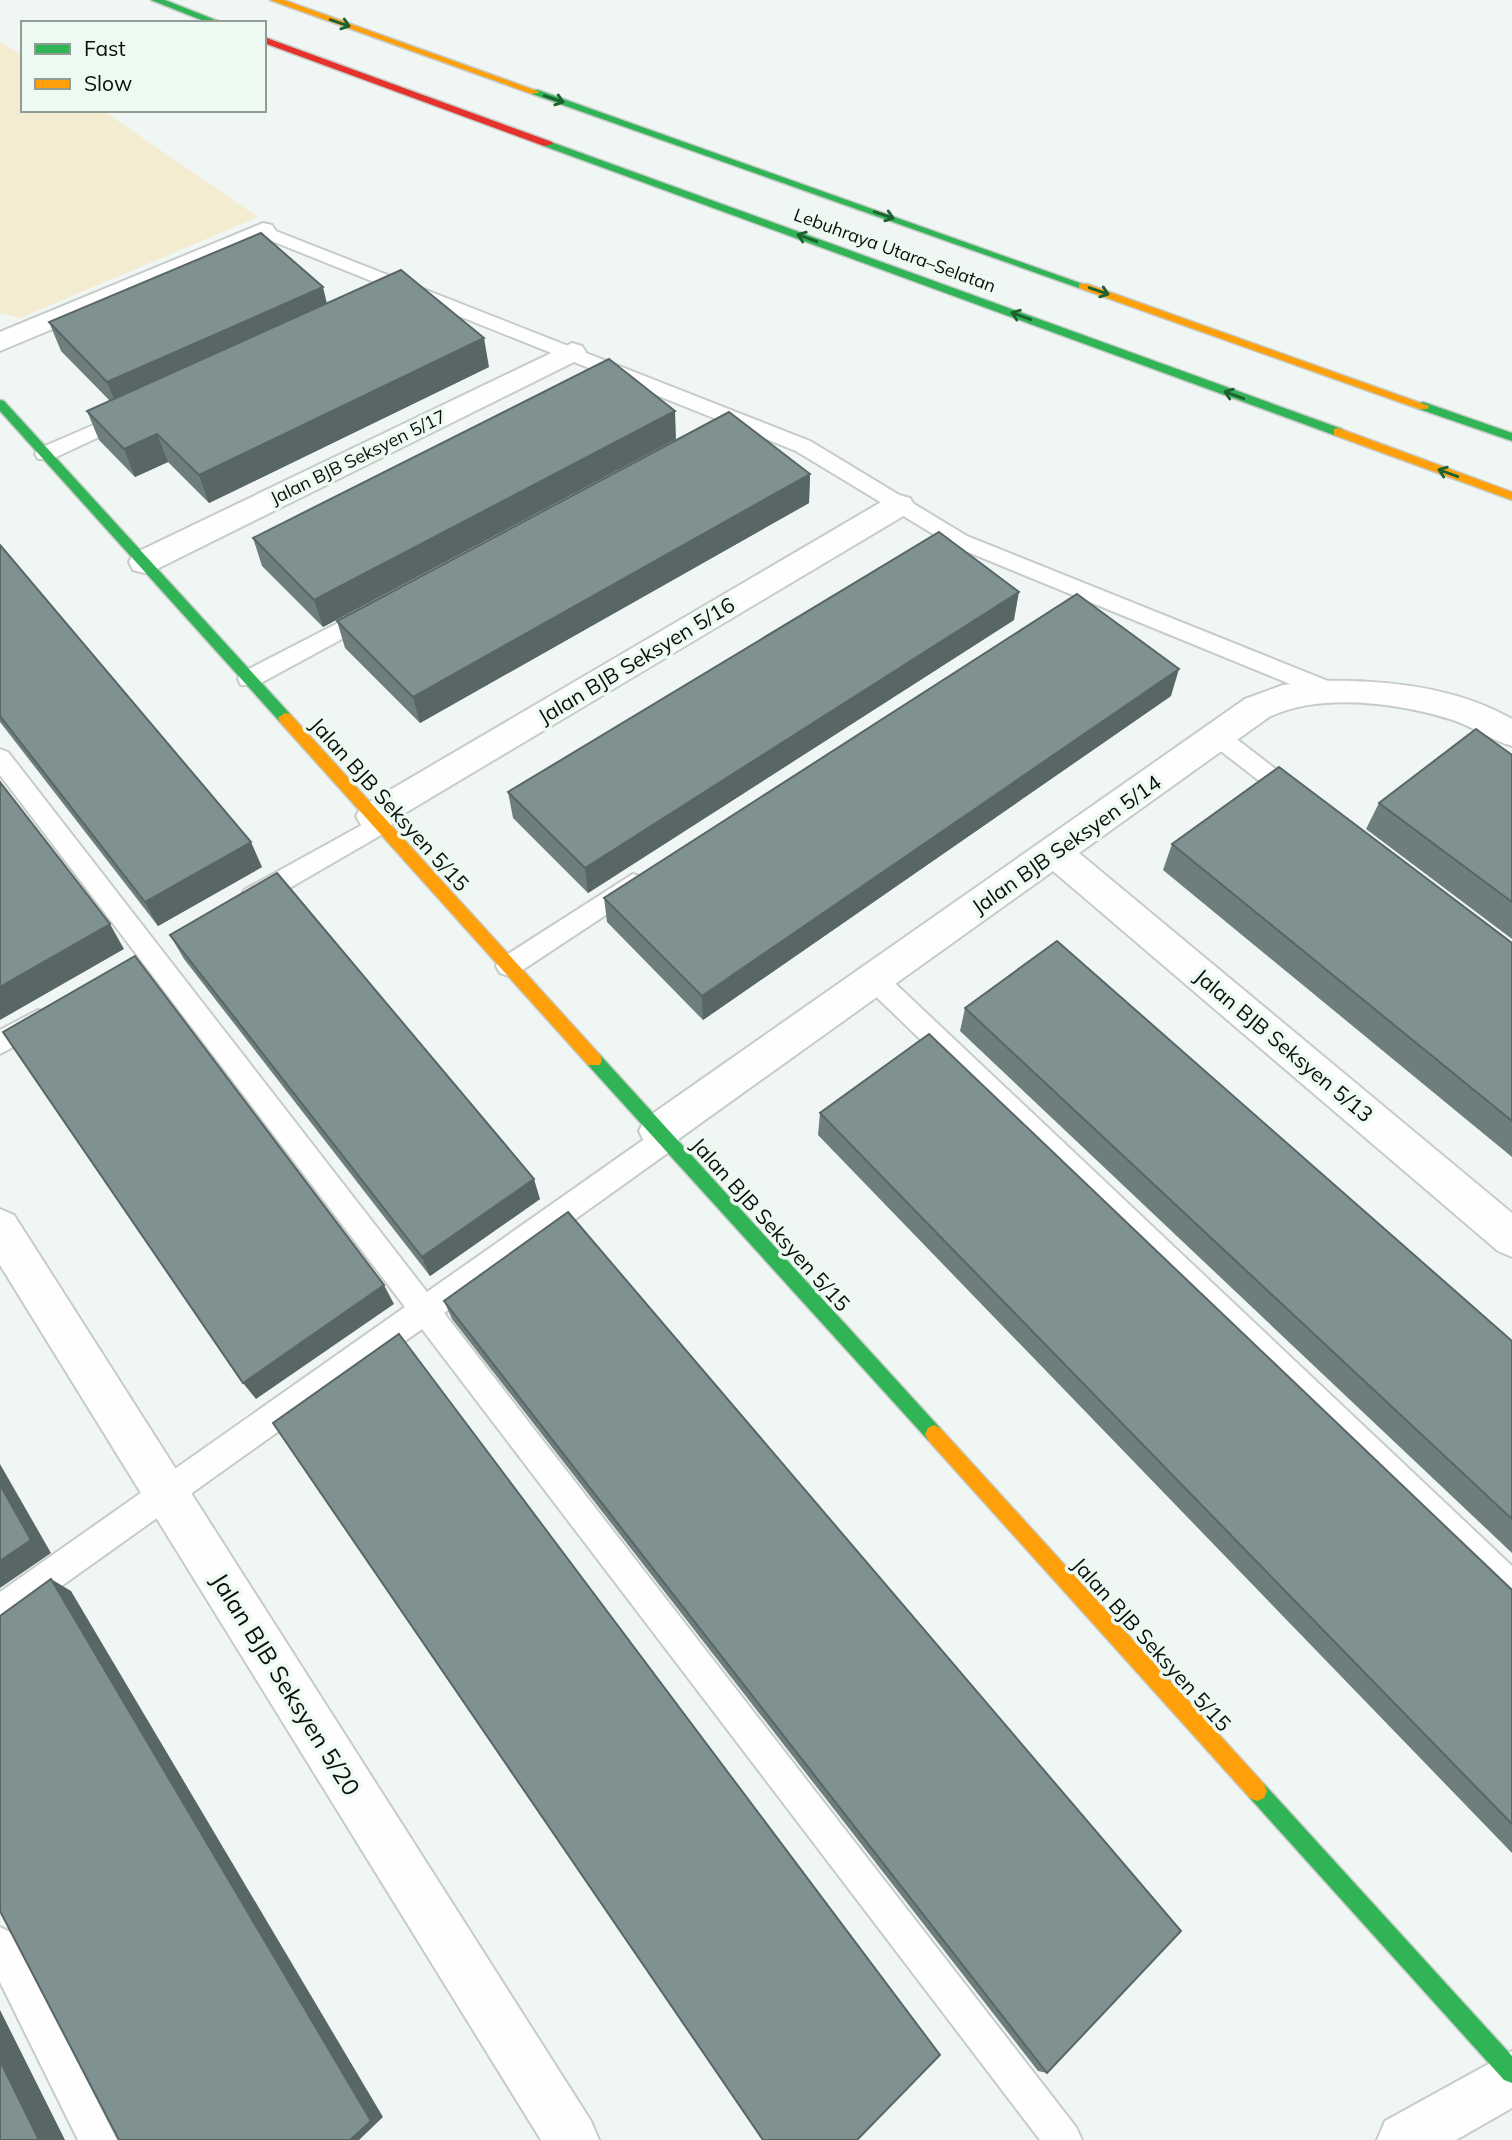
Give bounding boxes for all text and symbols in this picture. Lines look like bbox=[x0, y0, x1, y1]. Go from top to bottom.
one-way arrow bbox=[328, 18, 350, 30]
legend bbox=[21, 21, 266, 112]
text: Fast bbox=[84, 35, 126, 61]
text: Slow bbox=[84, 70, 132, 96]
one-way arrow bbox=[543, 93, 565, 106]
street label: Lebuhraya Utara–Selatan bbox=[791, 203, 999, 297]
one-way arrow bbox=[873, 210, 895, 222]
one-way arrow bbox=[796, 231, 818, 243]
one-way arrow bbox=[1087, 286, 1109, 298]
one-way arrow bbox=[1010, 309, 1032, 322]
one-way arrow bbox=[1224, 387, 1246, 400]
street label: Jalan BJB Seksyen 5/17 bbox=[266, 404, 450, 510]
one-way arrow bbox=[1437, 466, 1459, 478]
street label: Jalan BJB Seksyen 5/16 bbox=[533, 591, 739, 729]
street label: Jalan BJB Seksyen 5/15 bbox=[305, 712, 475, 896]
street label: Jalan BJB Seksyen 5/14 bbox=[966, 769, 1166, 919]
street label: Jalan BJB Seksyen 5/13 bbox=[1189, 963, 1379, 1127]
street label: Jalan BJB Seksyen 5/15 bbox=[686, 1132, 856, 1316]
street label: Jalan BJB Seksyen 5/15 bbox=[1067, 1552, 1237, 1736]
street label: Jalan BJB Seksyen 5/20 bbox=[205, 1567, 367, 1801]

